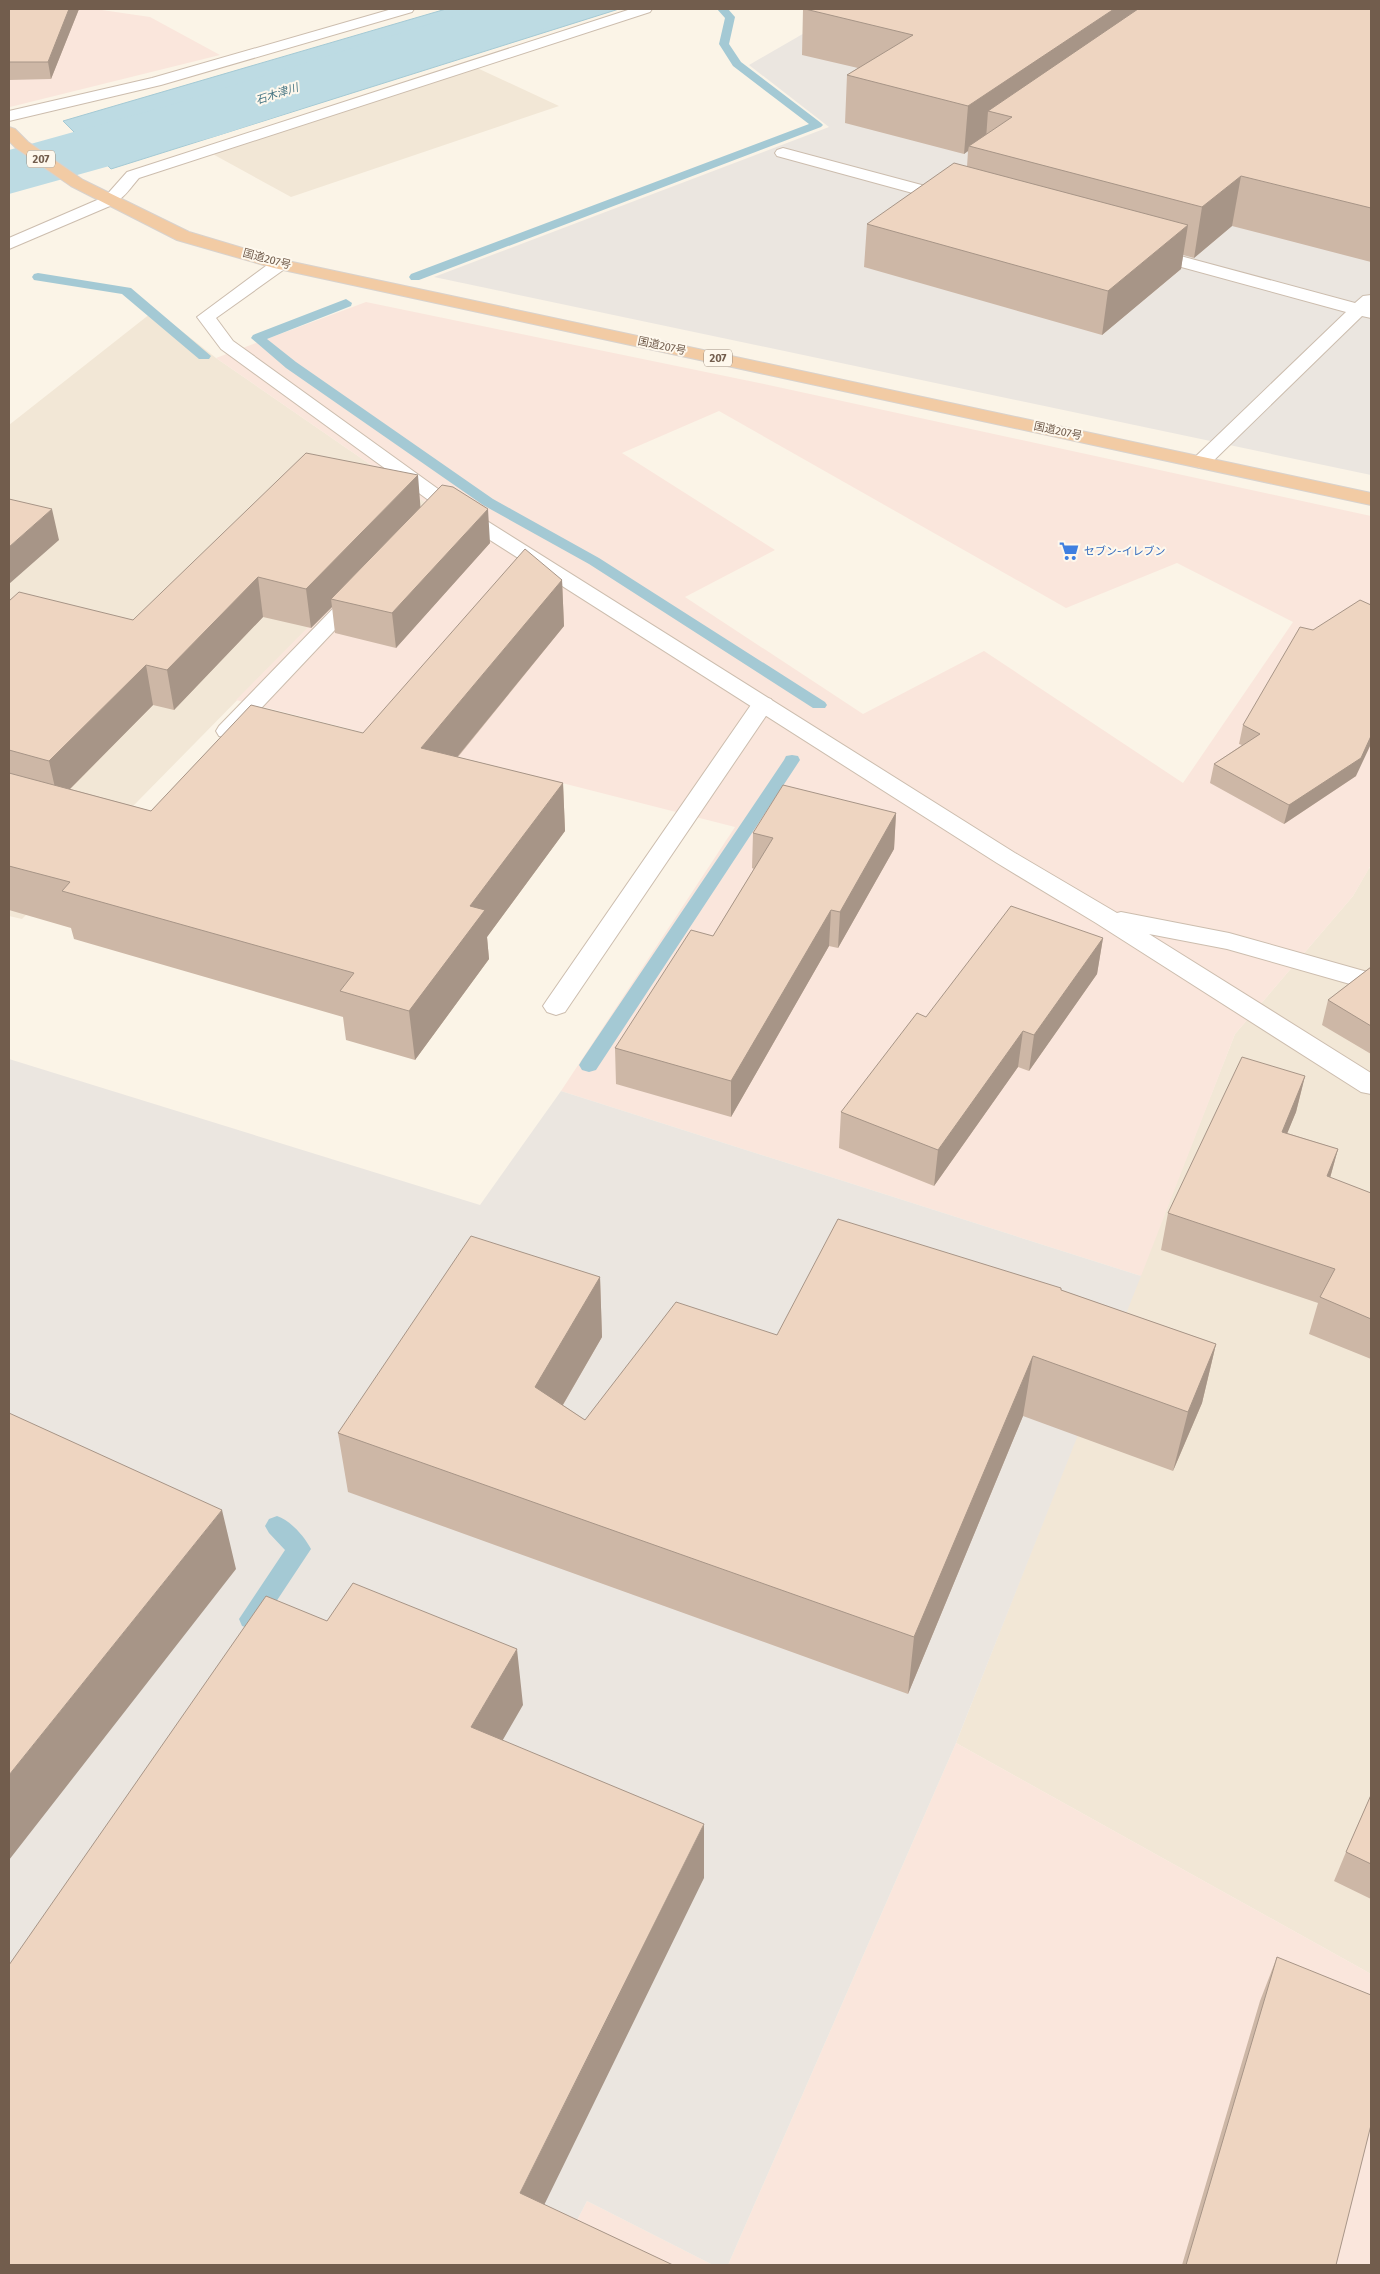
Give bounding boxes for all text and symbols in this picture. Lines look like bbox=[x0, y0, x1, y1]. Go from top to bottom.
water label: 石木津川 bbox=[254, 81, 301, 107]
road number: 207 bbox=[27, 150, 55, 168]
street label: 国道207号 bbox=[242, 246, 292, 272]
street label: 国道207号 bbox=[637, 335, 687, 357]
road number: 207 bbox=[704, 349, 732, 366]
street label: 国道207号 bbox=[1033, 420, 1083, 442]
supermarket icon: セブン-イレブン bbox=[1058, 540, 1080, 562]
place label: セブン-イレブン bbox=[1084, 545, 1165, 558]

